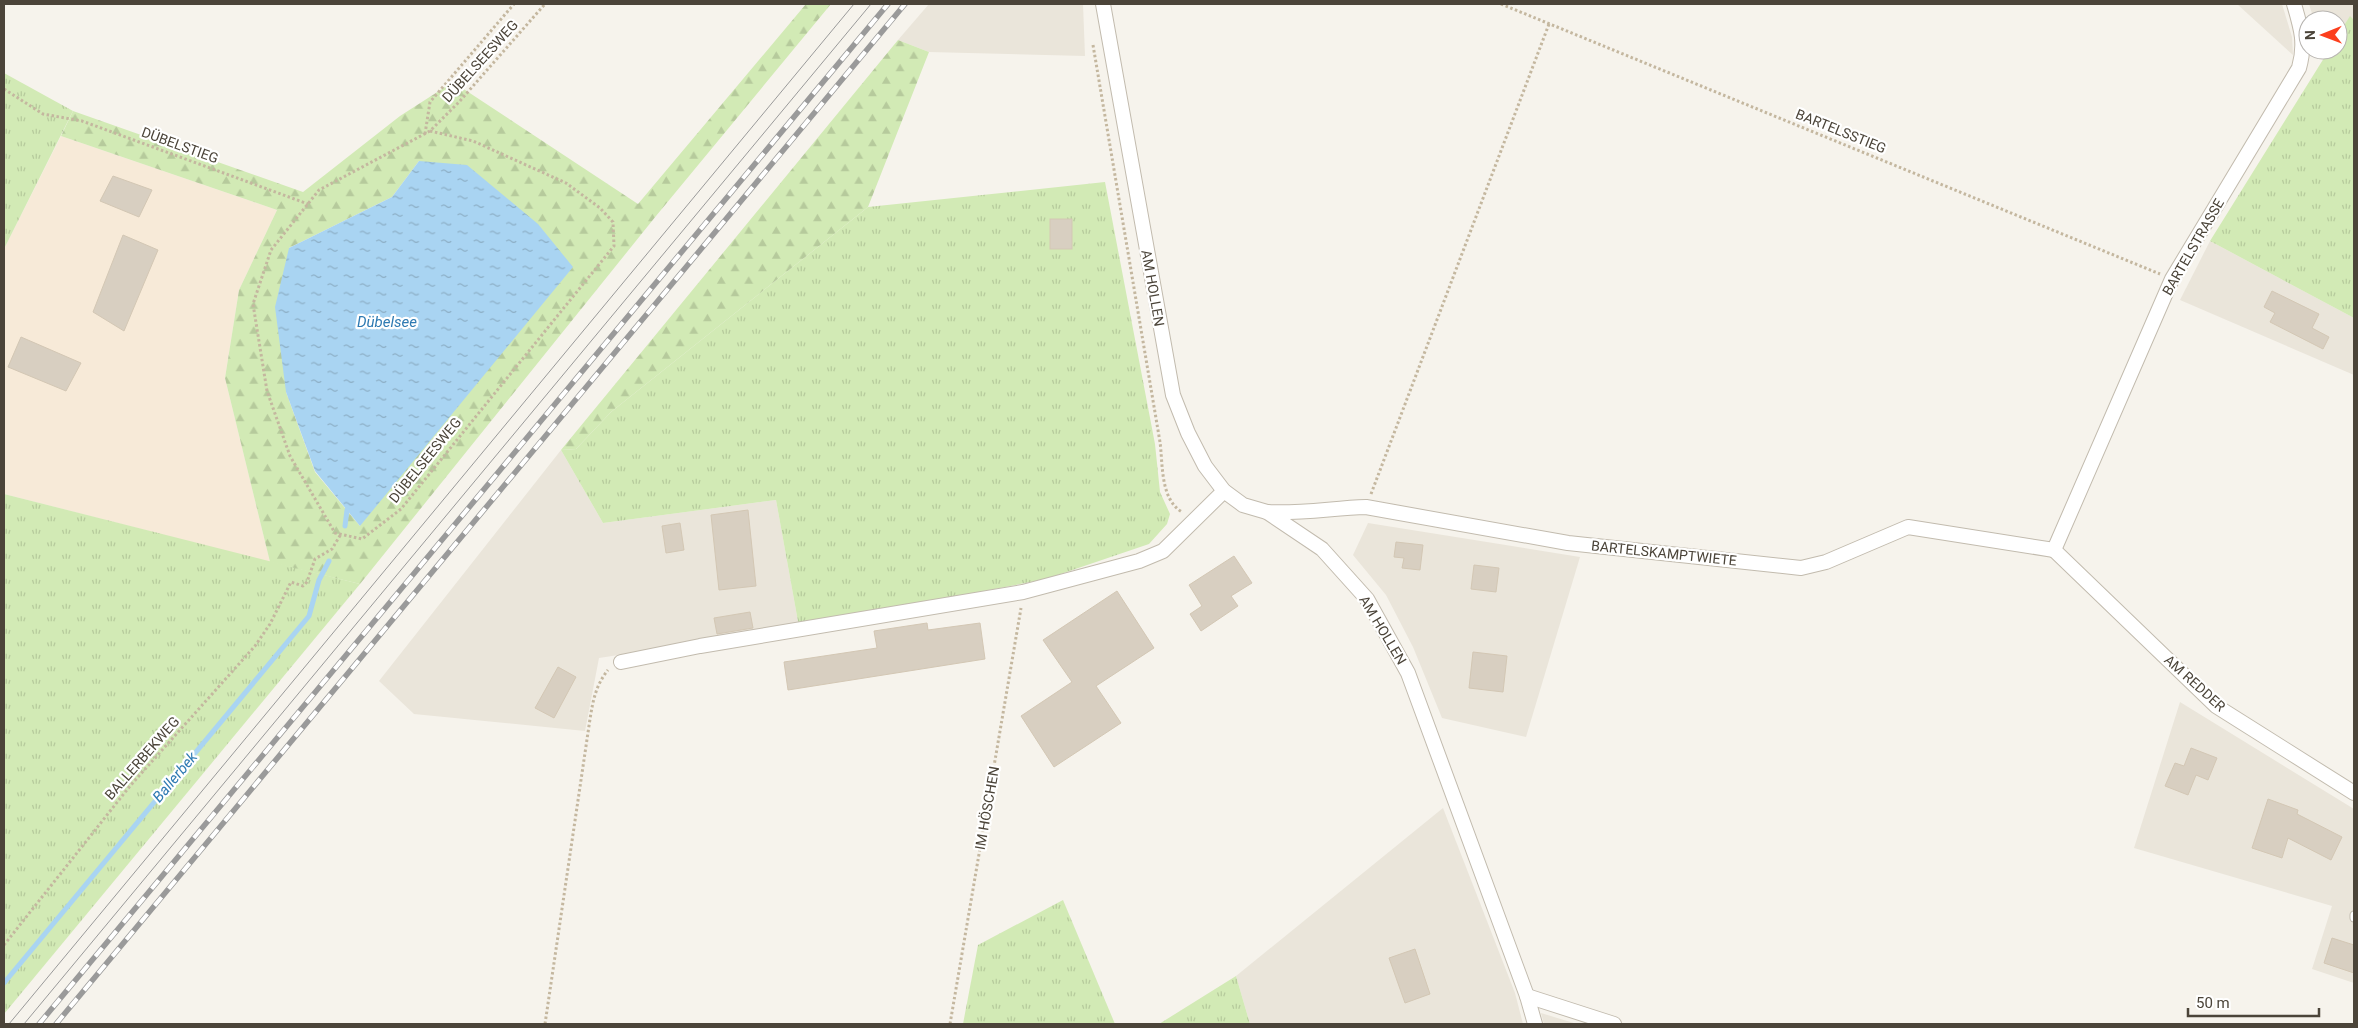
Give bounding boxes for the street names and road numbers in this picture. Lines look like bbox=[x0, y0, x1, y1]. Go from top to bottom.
street label: DÜBELSEESWEG bbox=[439, 17, 521, 105]
street label: BARTELSSTIEG bbox=[1793, 106, 1889, 156]
street label: DÜBELSTIEG bbox=[139, 124, 221, 166]
street label: BARTELSTRASSE bbox=[2159, 196, 2227, 298]
street label: AM HOLLEN bbox=[1138, 248, 1168, 328]
street label: DÜBELSEESWEG bbox=[386, 414, 464, 506]
street label: BARTELSKAMPTWIETE bbox=[1590, 537, 1738, 569]
street label: AM HOLLEN bbox=[1356, 593, 1410, 667]
street label: AM REDDER bbox=[2161, 652, 2229, 715]
street label: BALLERBEKWEG bbox=[102, 713, 182, 803]
street label: IM HÖSCHEN bbox=[972, 765, 1002, 851]

